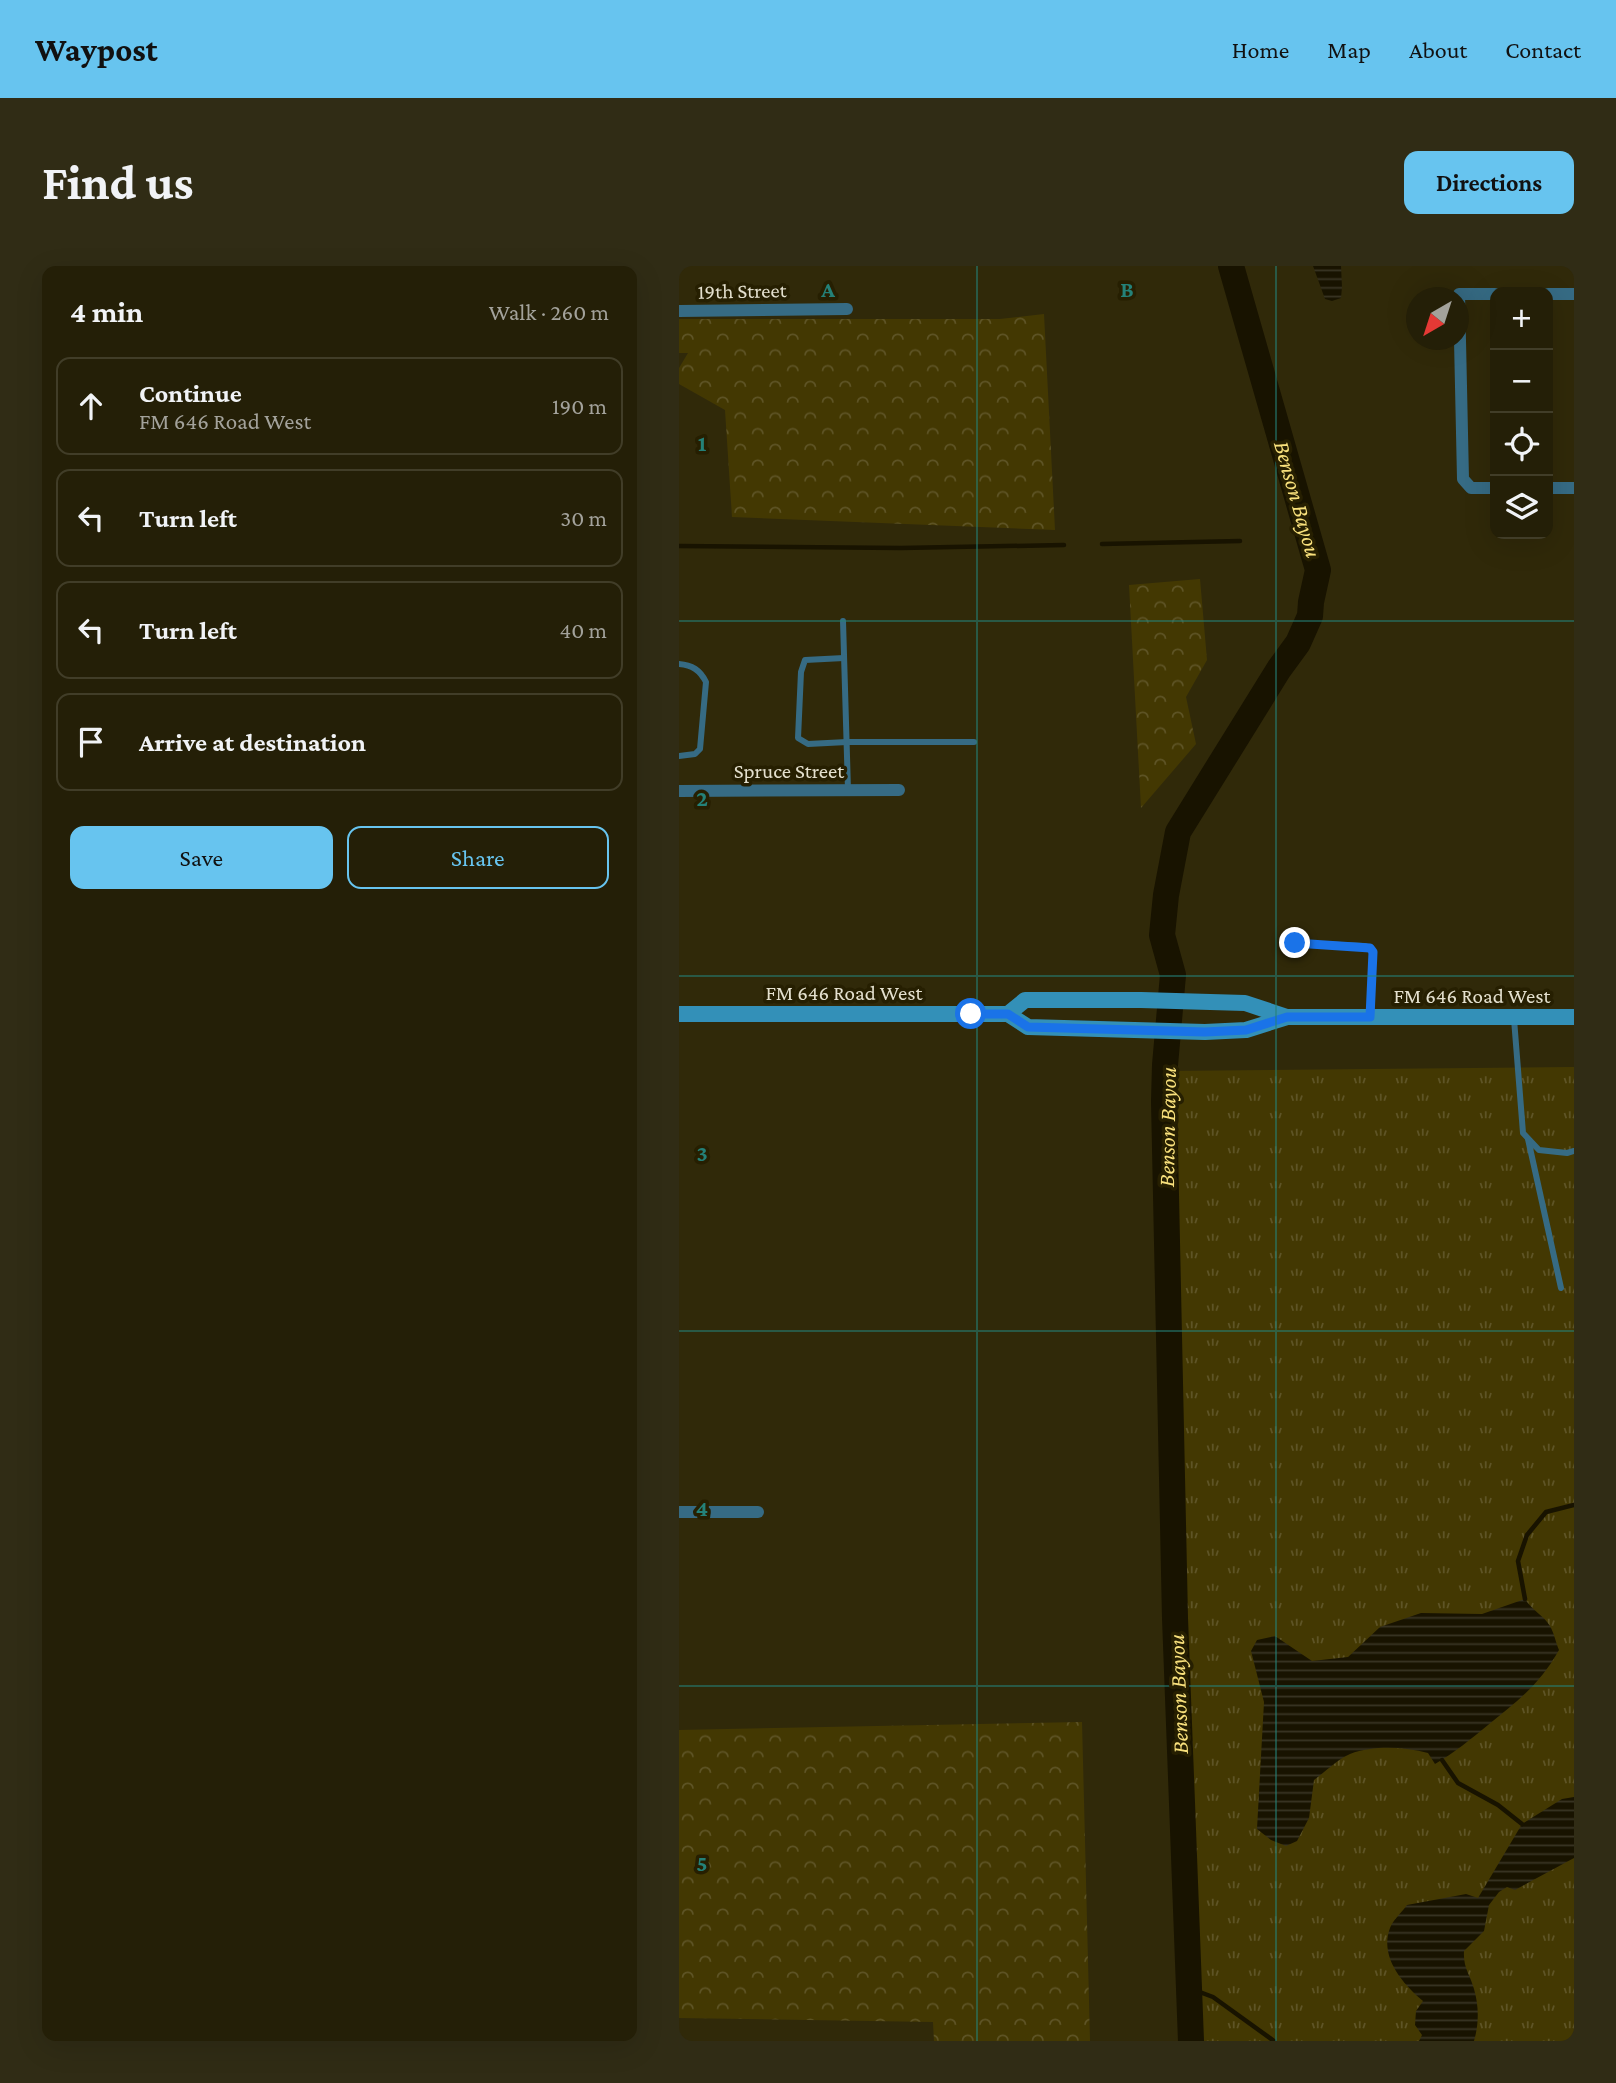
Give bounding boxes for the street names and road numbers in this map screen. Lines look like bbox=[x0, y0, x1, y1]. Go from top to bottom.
street label: 19th Street bbox=[697, 278, 788, 304]
street label: Spruce Street bbox=[734, 759, 845, 783]
street label: FM 646 Road West bbox=[765, 981, 924, 1005]
street label: FM 646 Road West bbox=[1393, 984, 1552, 1008]

